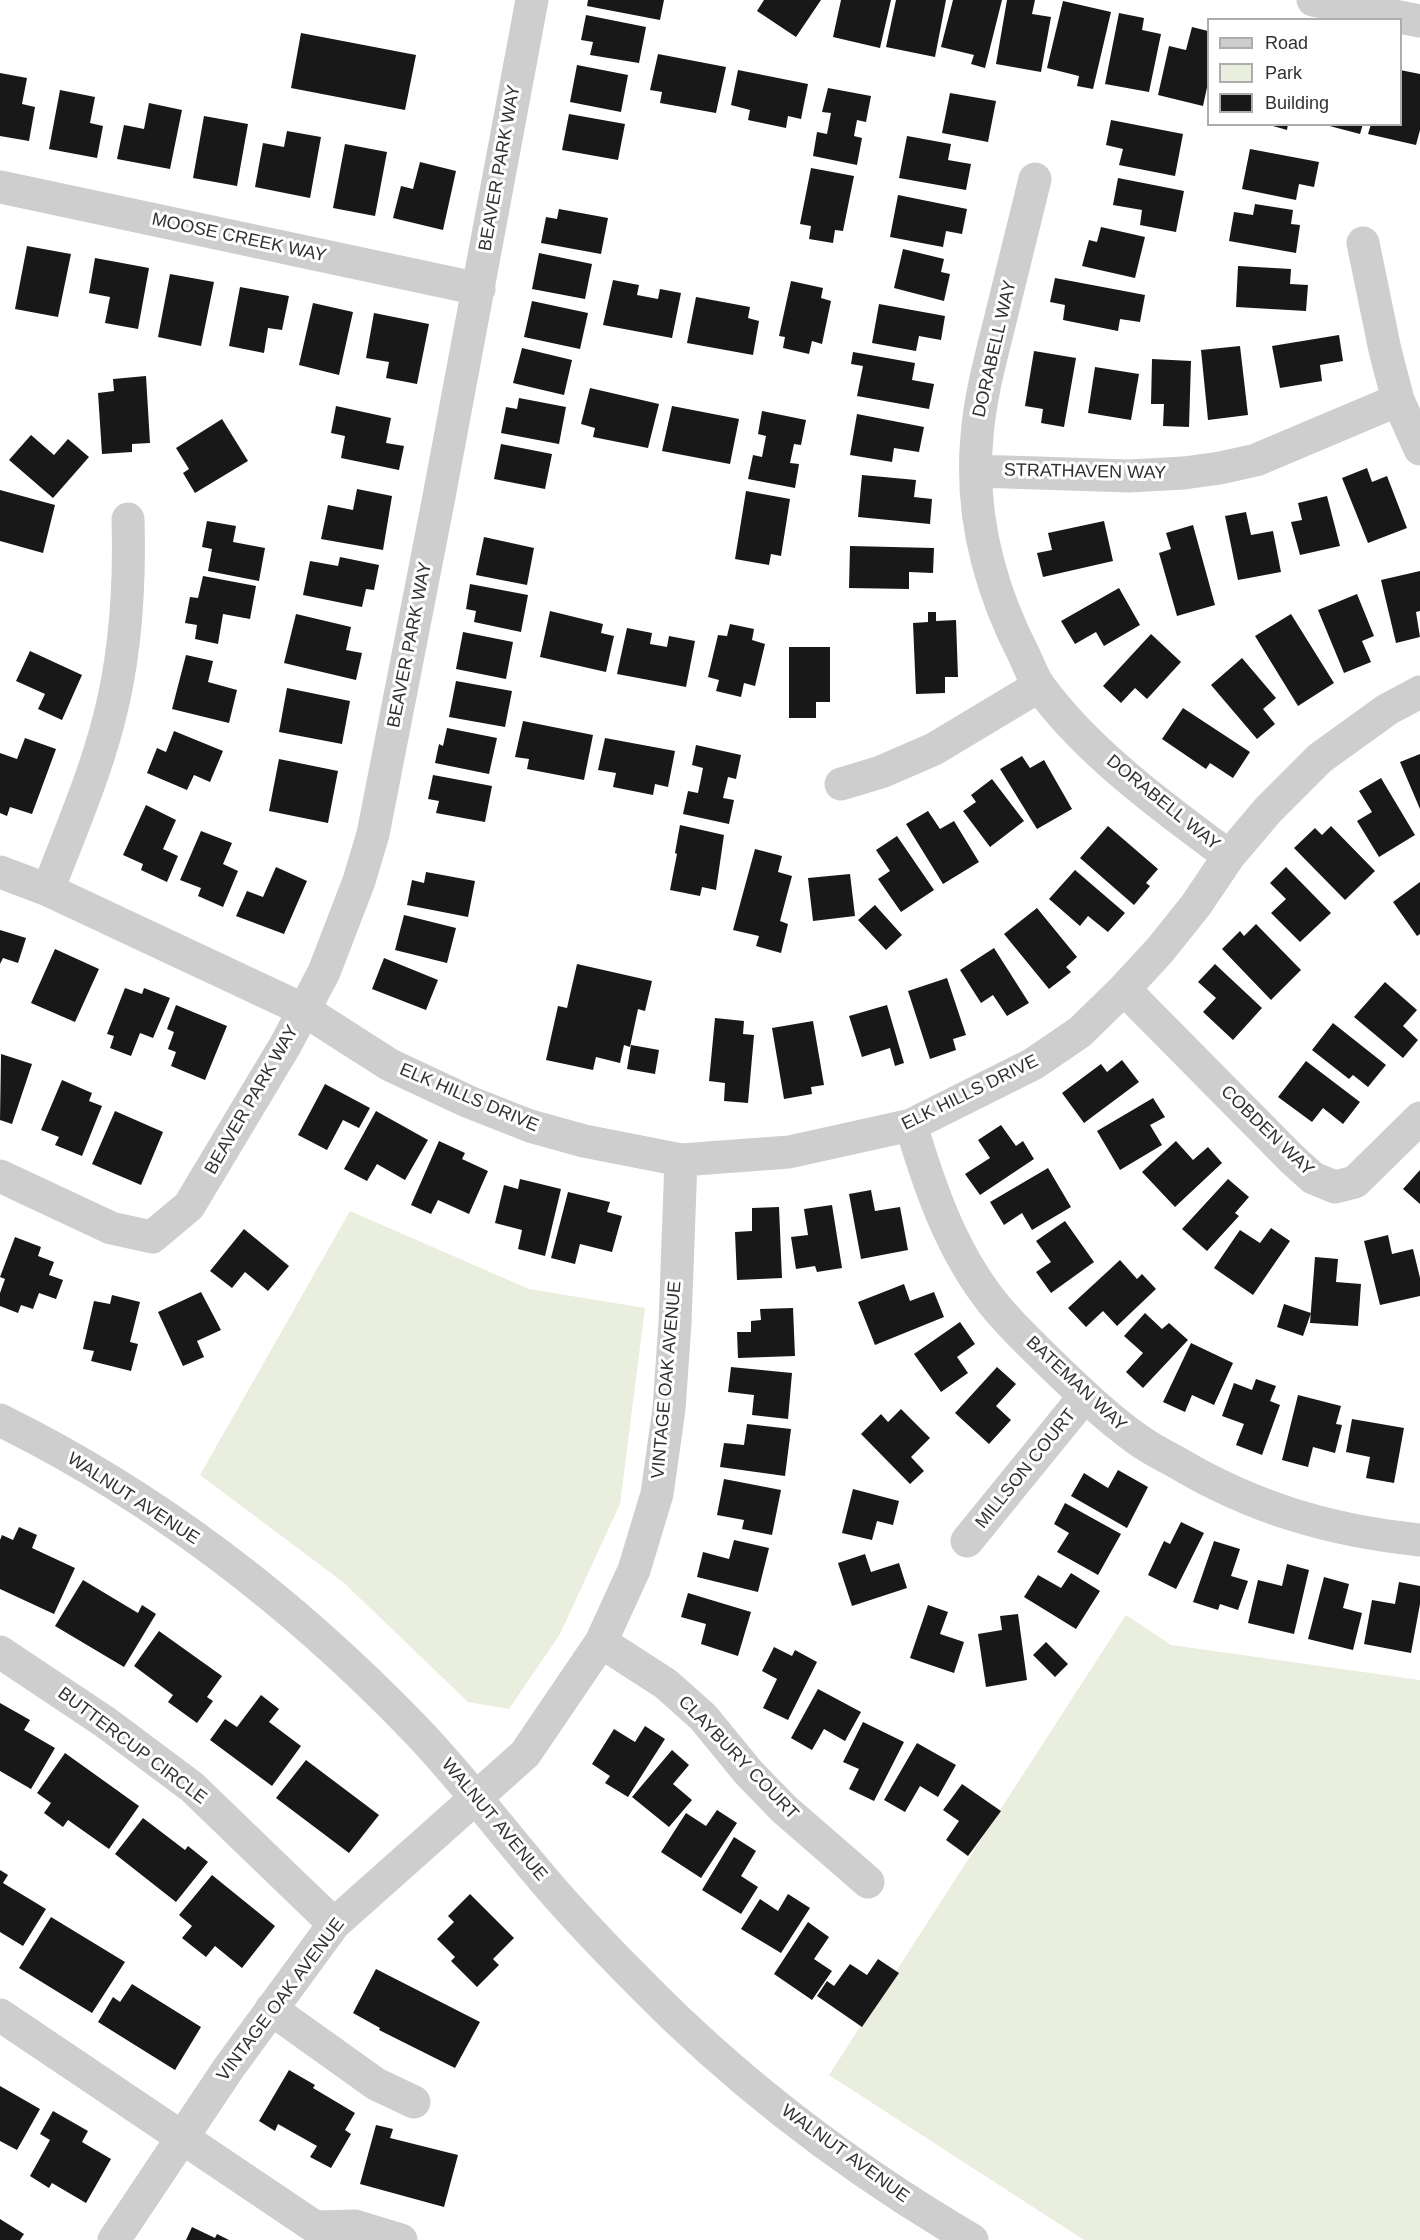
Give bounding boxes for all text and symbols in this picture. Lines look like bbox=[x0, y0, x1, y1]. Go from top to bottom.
legend bbox=[1207, 18, 1402, 126]
text: Road bbox=[1265, 33, 1308, 53]
text: Park bbox=[1265, 63, 1302, 83]
street label: BEAVER PARK WAY bbox=[475, 83, 525, 253]
text: Building bbox=[1265, 93, 1329, 113]
street label: MOOSE CREEK WAY bbox=[150, 209, 328, 267]
street label: DORABELL WAY bbox=[969, 278, 1021, 420]
street label: STRATHAVEN WAY bbox=[1004, 460, 1166, 484]
street label: BEAVER PARK WAY bbox=[383, 560, 437, 730]
street label: DORABELL WAY bbox=[1102, 751, 1224, 855]
street label: BEAVER PARK WAY bbox=[201, 1022, 303, 1178]
street label: ELK HILLS DRIVE bbox=[898, 1051, 1042, 1135]
street label: ELK HILLS DRIVE bbox=[396, 1059, 542, 1137]
street label: COBDEN WAY bbox=[1216, 1081, 1318, 1181]
street label: VINTAGE OAK AVENUE bbox=[648, 1280, 686, 1480]
street label: BATEMAN WAY bbox=[1021, 1332, 1131, 1436]
street label: MILLSON COURT bbox=[971, 1405, 1081, 1533]
street label: WALNUT AVENUE bbox=[63, 1448, 203, 1550]
street label: BUTTERCUP CIRCLE bbox=[53, 1683, 211, 1809]
street label: CLAYBURY COURT bbox=[673, 1691, 803, 1825]
street label: WALNUT AVENUE bbox=[437, 1754, 551, 1886]
street label: VINTAGE OAK AVENUE bbox=[213, 1914, 349, 2086]
street label: WALNUT AVENUE bbox=[777, 2100, 913, 2208]

